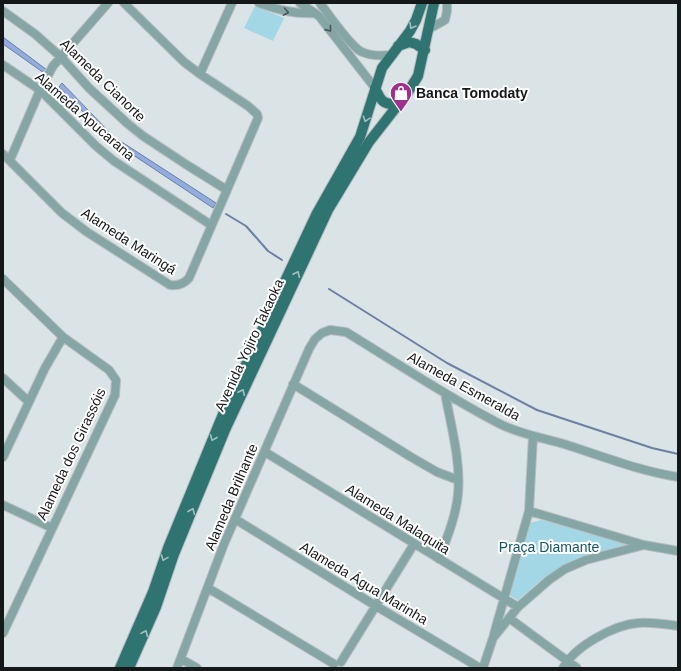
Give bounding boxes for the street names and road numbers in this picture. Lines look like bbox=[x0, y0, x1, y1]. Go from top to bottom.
street label: Alameda Cianorte bbox=[57, 35, 149, 125]
street label: Alameda Apucarana bbox=[32, 69, 138, 164]
street label: Alameda Maringá bbox=[79, 204, 180, 278]
street label: Avenida Yojiro Takaoka bbox=[211, 276, 287, 414]
street label: Alameda Esmeralda bbox=[405, 348, 523, 424]
street label: Alameda dos Girassóis bbox=[33, 385, 109, 523]
street label: Alameda Brilhante bbox=[201, 441, 261, 553]
street label: Alameda Malaquita bbox=[343, 480, 453, 558]
street label: Alameda Água Marinha bbox=[297, 538, 431, 628]

